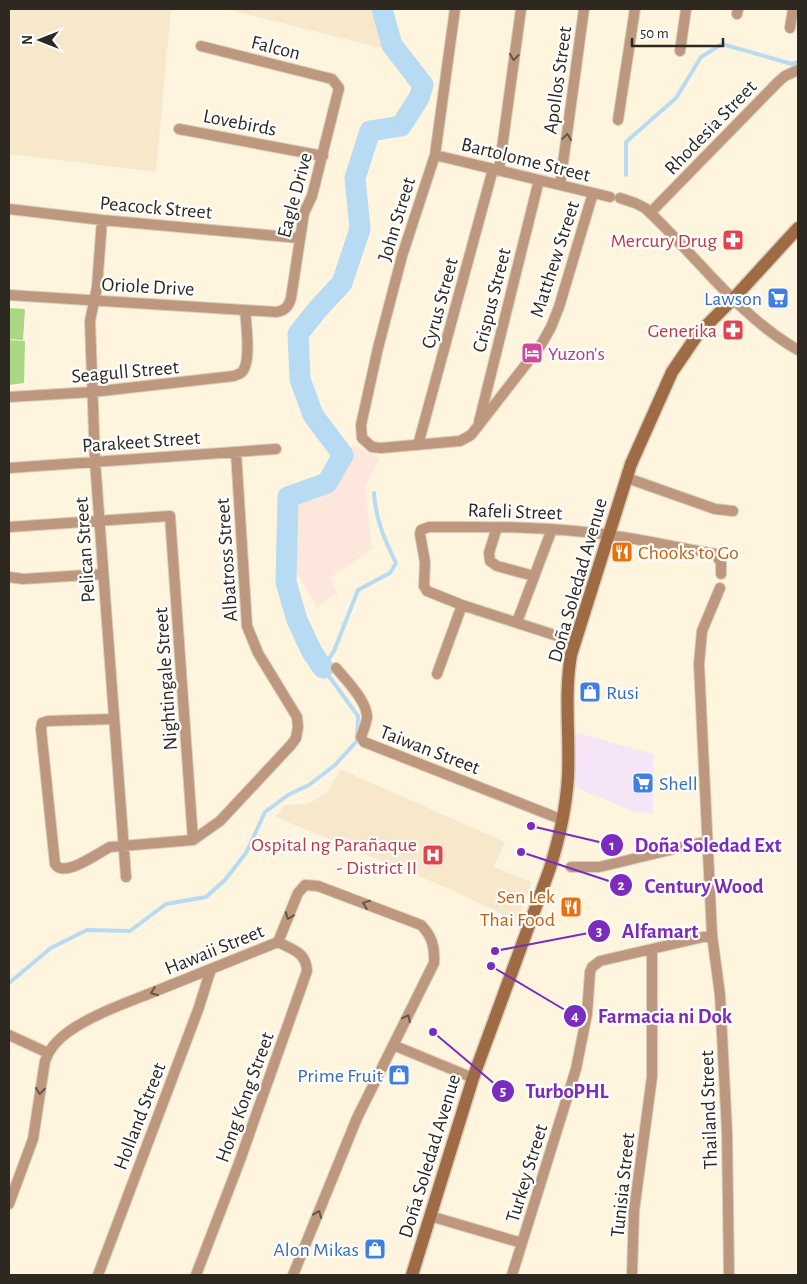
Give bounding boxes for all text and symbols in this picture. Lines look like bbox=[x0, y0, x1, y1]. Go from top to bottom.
north arrow bbox=[15, 15, 65, 65]
scale bar bbox=[632, 15, 723, 47]
street label: Apollos Street bbox=[541, 24, 576, 135]
text: 50 m bbox=[640, 26, 669, 41]
street label: Falcon bbox=[249, 32, 302, 64]
text: N bbox=[21, 35, 35, 45]
one-way arrow bbox=[510, 53, 520, 61]
street label: Rhodesia Street bbox=[661, 76, 761, 179]
street label: Lovebirds bbox=[201, 106, 278, 140]
one-way arrow bbox=[561, 132, 571, 141]
street label: Bartolome Street bbox=[459, 134, 593, 186]
street label: Eagle Drive bbox=[274, 151, 316, 240]
street label: John Street bbox=[375, 174, 419, 264]
street label: Peacock Street bbox=[99, 193, 214, 223]
street label: Matthew Street bbox=[527, 198, 583, 320]
pharmacy icon: Mercury Drug bbox=[721, 228, 745, 252]
place label: Mercury Drug bbox=[610, 231, 717, 251]
street label: Crispus Street bbox=[469, 245, 515, 355]
street label: Cyrus Street bbox=[418, 255, 462, 351]
street label: Oriole Drive bbox=[101, 275, 195, 299]
supermarket icon: Lawson bbox=[766, 286, 790, 310]
place label: Lawson bbox=[704, 289, 762, 309]
pharmacy icon: Generika bbox=[721, 318, 745, 342]
place label: Generika bbox=[647, 321, 717, 341]
hotel icon: Yuzon's bbox=[520, 341, 544, 365]
place label: Yuzon's bbox=[548, 344, 605, 364]
street label: Seagull Street bbox=[71, 357, 180, 387]
street label: Parakeet Street bbox=[81, 428, 201, 456]
street label: Pelican Street bbox=[71, 496, 99, 603]
street label: Doña Soledad Avenue bbox=[545, 496, 611, 665]
street label: Albatross Street bbox=[213, 497, 241, 622]
street label: Rafeli Street bbox=[467, 500, 563, 524]
restaurant icon: Chooks to Go bbox=[610, 540, 634, 564]
place label: Chooks to Go bbox=[638, 543, 739, 563]
street label: Nightingale Street bbox=[151, 606, 181, 751]
shop icon: Rusi bbox=[578, 680, 602, 704]
place label: Rusi bbox=[606, 683, 639, 703]
street label: Taiwan Street bbox=[377, 722, 483, 778]
supermarket icon: Shell bbox=[631, 771, 655, 795]
place label: Shell bbox=[659, 774, 698, 794]
callout: Doña Soledad Ext bbox=[600, 827, 792, 863]
place label: Ospital ng Parañaque - District II bbox=[251, 835, 417, 878]
text: Doña Soledad Ext bbox=[634, 835, 782, 856]
text: 1 bbox=[609, 838, 615, 853]
hospital icon: Ospital ng Parañaque - District II bbox=[421, 843, 445, 867]
callout: Century Wood bbox=[609, 867, 773, 903]
text: Century Wood bbox=[644, 876, 764, 897]
text: 2 bbox=[617, 878, 625, 893]
place label: Sen Lek Thai Food bbox=[480, 887, 555, 930]
restaurant icon: Sen Lek Thai Food bbox=[559, 895, 583, 919]
one-way arrow bbox=[362, 900, 371, 910]
one-way arrow bbox=[284, 911, 295, 920]
callout: Alfamart bbox=[587, 913, 708, 949]
street label: Hawaii Street bbox=[162, 921, 267, 979]
text: Alfamart bbox=[622, 921, 698, 942]
text: 3 bbox=[596, 924, 602, 939]
one-way arrow bbox=[150, 987, 158, 997]
callout: Farmacia ni Dok bbox=[562, 998, 742, 1034]
text: Farmacia ni Dok bbox=[598, 1006, 733, 1027]
text: 4 bbox=[571, 1009, 579, 1024]
one-way arrow bbox=[401, 1014, 411, 1023]
street label: Hong Kong Street bbox=[212, 1029, 278, 1165]
street label: Thailand Street bbox=[697, 1049, 721, 1170]
street label: Holland Street bbox=[110, 1059, 170, 1173]
shop icon: Prime Fruit bbox=[387, 1063, 411, 1087]
place label: Prime Fruit bbox=[297, 1066, 384, 1086]
street label: Doña Soledad Avenue bbox=[396, 1072, 464, 1240]
callout: TurboPHL bbox=[490, 1073, 619, 1109]
text: TurboPHL bbox=[525, 1081, 610, 1102]
text: 5 bbox=[500, 1084, 506, 1099]
one-way arrow bbox=[35, 1087, 46, 1095]
street label: Turkey Street bbox=[503, 1121, 552, 1225]
street label: Tunisia Street bbox=[608, 1131, 639, 1239]
one-way arrow bbox=[311, 1210, 322, 1219]
shop icon: Alon Mikas bbox=[363, 1237, 387, 1261]
place label: Alon Mikas bbox=[273, 1240, 359, 1260]

